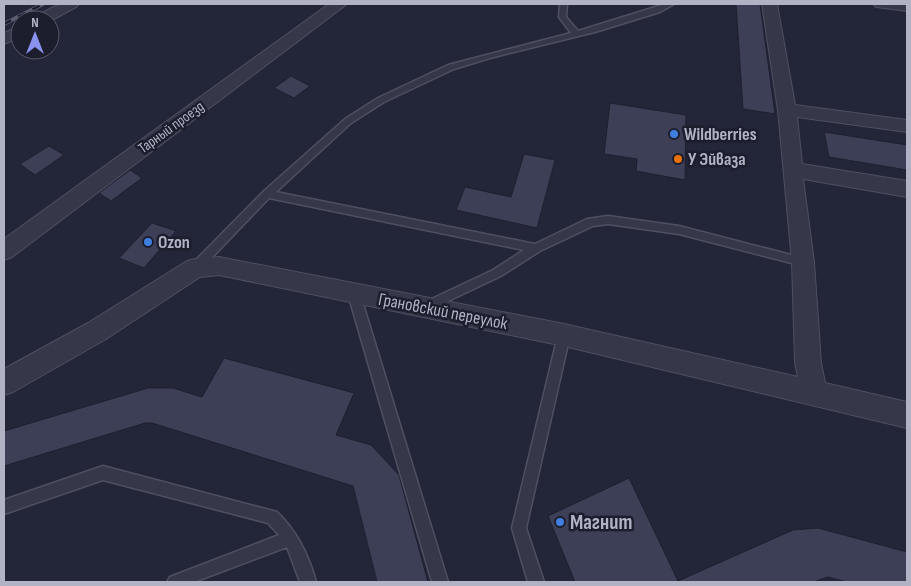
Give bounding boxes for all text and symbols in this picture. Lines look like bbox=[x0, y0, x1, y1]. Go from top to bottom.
north arrow bbox=[10, 10, 60, 60]
text: N bbox=[31, 14, 39, 31]
street label: Тарный проезд bbox=[135, 97, 208, 158]
place label: Wildberries bbox=[684, 124, 757, 145]
marker: Wildberries bbox=[668, 128, 680, 140]
place label: У Эйваза bbox=[688, 149, 746, 170]
marker: У Эйваза bbox=[672, 153, 684, 165]
place label: Ozon bbox=[158, 232, 190, 253]
marker: Ozon bbox=[142, 236, 154, 248]
street label: Грановский переулок bbox=[377, 289, 509, 334]
place label: Магнит bbox=[570, 510, 632, 535]
marker: Магнит bbox=[554, 516, 566, 528]

